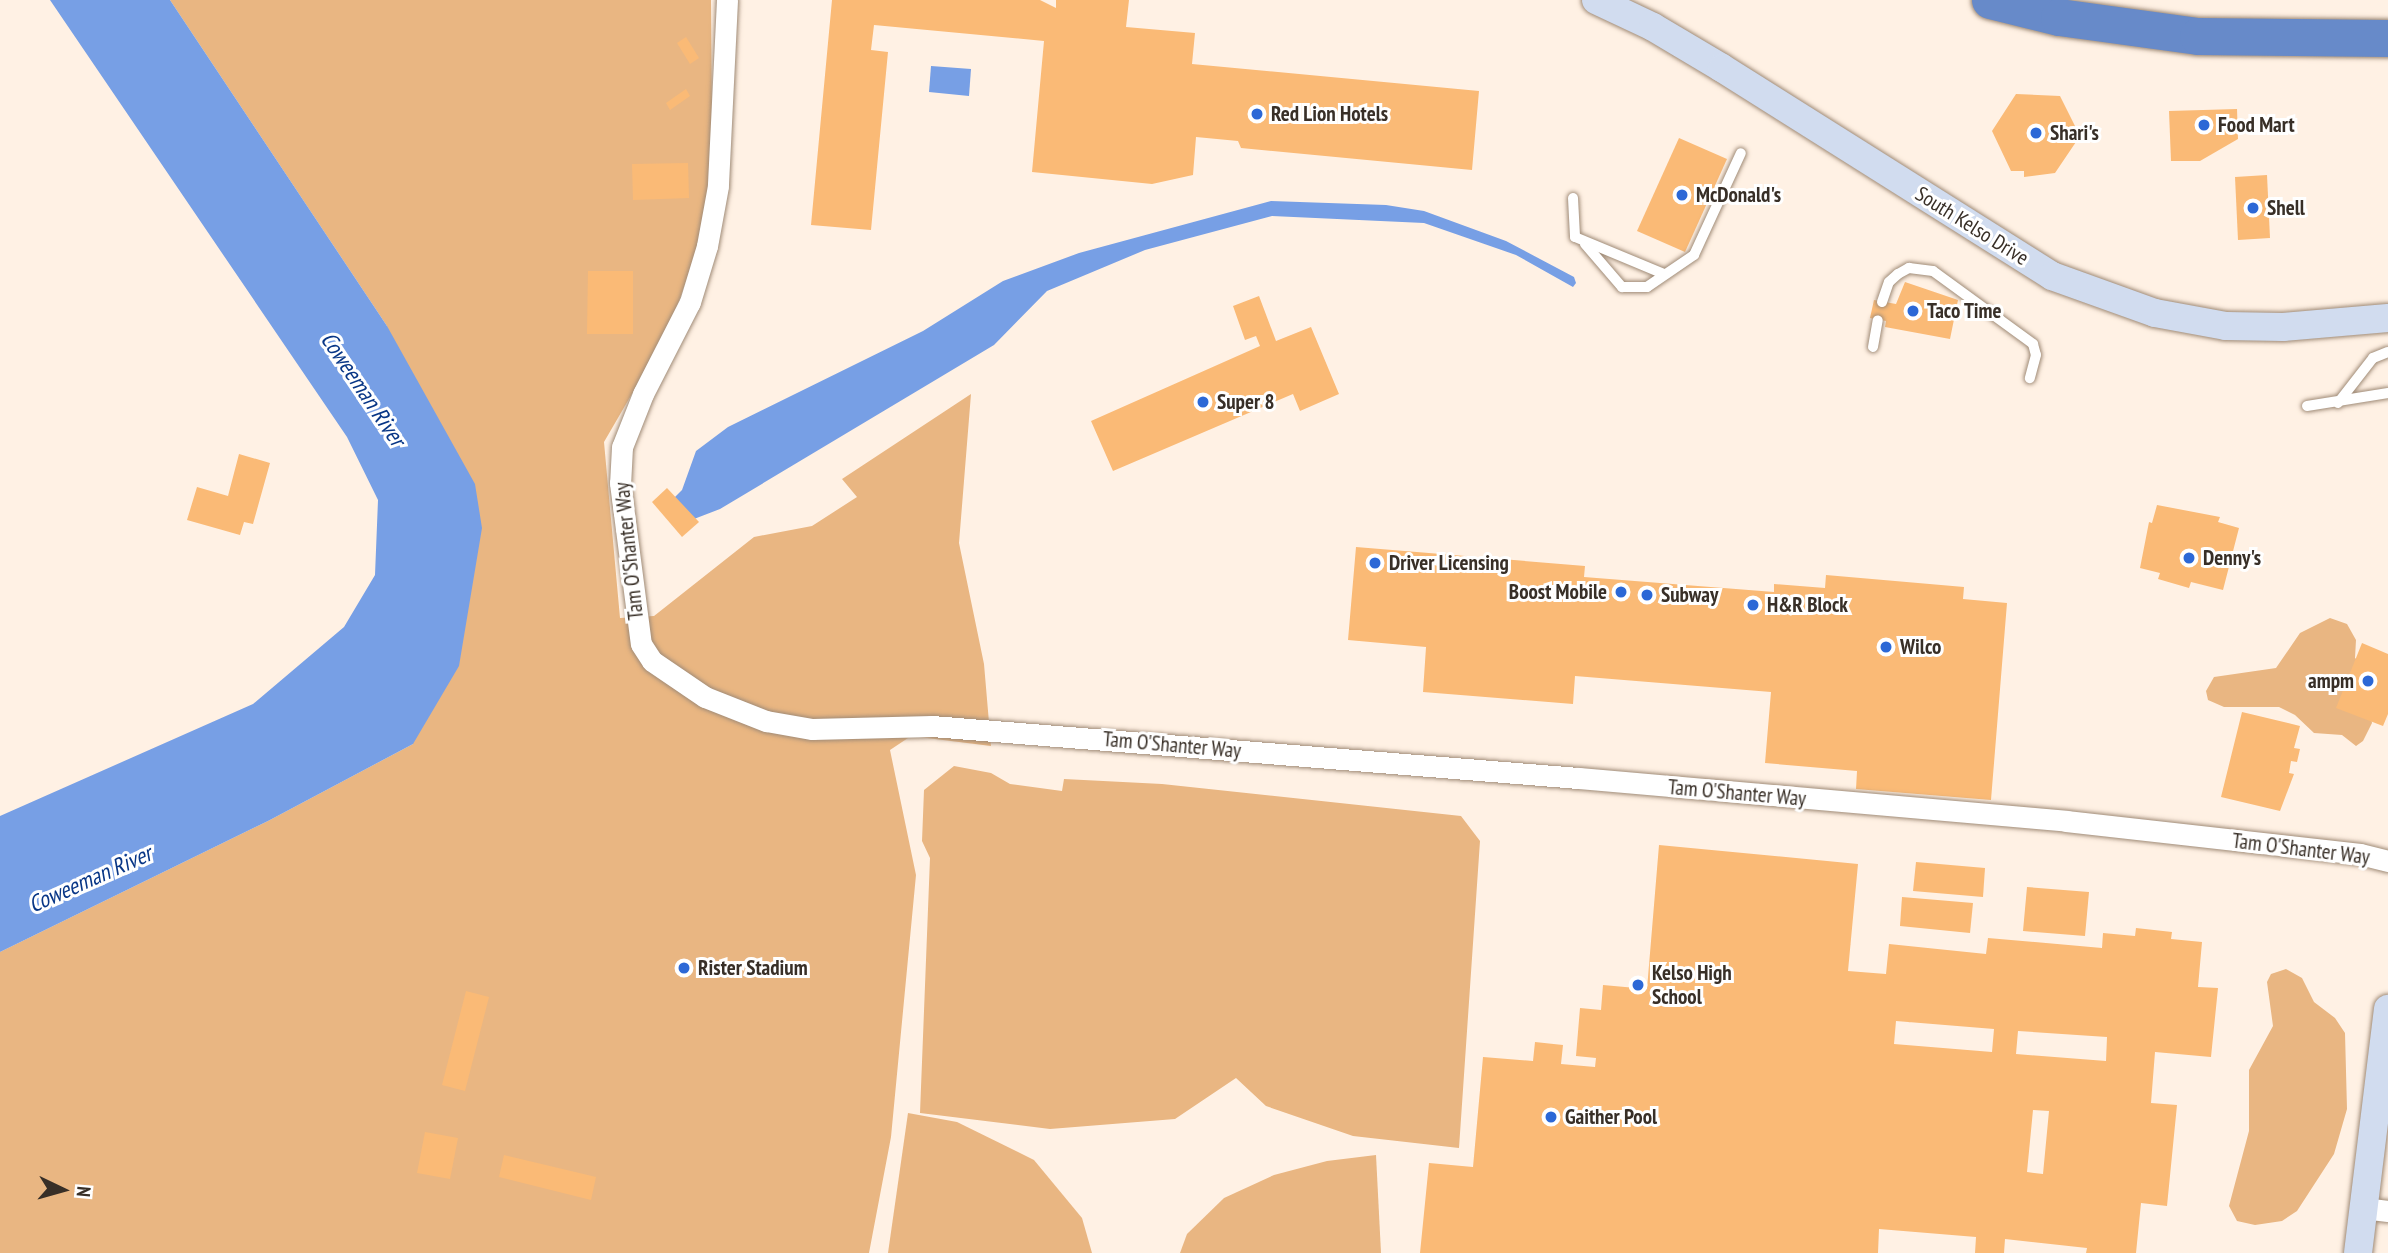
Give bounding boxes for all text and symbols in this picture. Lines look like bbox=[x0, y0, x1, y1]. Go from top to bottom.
place label: Red Lion Hotels bbox=[1271, 101, 1388, 127]
marker: Red Lion Hotels bbox=[1249, 106, 1265, 122]
place label: Food Mart bbox=[2218, 112, 2295, 138]
marker: Food Mart bbox=[2196, 117, 2212, 133]
place label: Shari's bbox=[2050, 120, 2099, 146]
marker: Shari's bbox=[2028, 125, 2044, 141]
street label: South Kelso Drive bbox=[1911, 181, 2033, 271]
place label: McDonald's bbox=[1696, 182, 1781, 208]
marker: McDonald's bbox=[1674, 187, 1690, 203]
place label: Shell bbox=[2267, 195, 2305, 221]
marker: Shell bbox=[2245, 200, 2261, 216]
place label: Taco Time bbox=[1927, 298, 2002, 324]
marker: Taco Time bbox=[1905, 303, 1921, 319]
water label: Coweeman River bbox=[315, 327, 411, 451]
place label: Super 8 bbox=[1217, 389, 1274, 415]
marker: Super 8 bbox=[1195, 394, 1211, 410]
street label: Tam O'Shanter Way bbox=[609, 481, 649, 621]
place label: Denny's bbox=[2203, 545, 2261, 571]
place label: Driver Licensing bbox=[1389, 550, 1509, 576]
marker: Denny's bbox=[2181, 550, 2197, 566]
marker: Driver Licensing bbox=[1367, 555, 1383, 571]
place label: Boost Mobile bbox=[1509, 579, 1607, 605]
place label: Subway bbox=[1661, 582, 1718, 608]
marker: Boost Mobile bbox=[1613, 584, 1629, 600]
marker: Subway bbox=[1639, 587, 1655, 603]
place label: H&R Block bbox=[1767, 592, 1848, 618]
marker: H&R Block bbox=[1745, 597, 1761, 613]
place label: Wilco bbox=[1900, 634, 1941, 660]
marker: Wilco bbox=[1878, 639, 1894, 655]
place label: ampm bbox=[2308, 668, 2354, 694]
marker: ampm bbox=[2360, 673, 2376, 689]
street label: Tam O'Shanter Way bbox=[1102, 726, 1242, 764]
street label: Tam O'Shanter Way bbox=[1667, 774, 1807, 812]
street label: Tam O'Shanter Way bbox=[2231, 828, 2371, 870]
water label: Coweeman River bbox=[24, 840, 156, 918]
place label: Rister Stadium bbox=[698, 955, 808, 981]
marker: Rister Stadium bbox=[676, 960, 692, 976]
place label: Kelso High School bbox=[1652, 960, 1732, 1010]
marker: Kelso High School bbox=[1630, 977, 1646, 993]
place label: Gaither Pool bbox=[1565, 1104, 1657, 1130]
marker: Gaither Pool bbox=[1543, 1109, 1559, 1125]
north arrow bbox=[28, 1155, 98, 1225]
text: N bbox=[72, 1186, 96, 1198]

